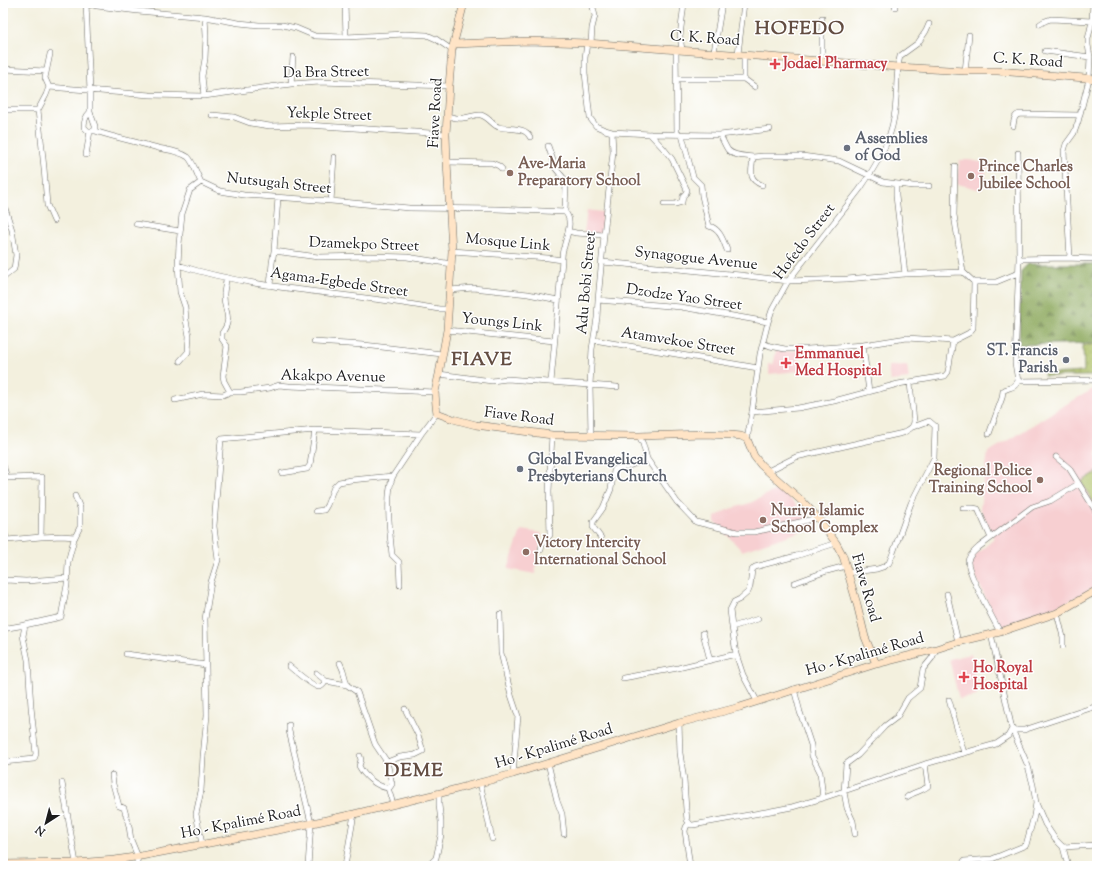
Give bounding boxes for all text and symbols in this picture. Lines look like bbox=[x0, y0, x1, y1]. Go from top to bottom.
district label: HOFEDO bbox=[755, 16, 845, 43]
street label: C. K. Road bbox=[669, 26, 741, 52]
street label: C. K. Road bbox=[992, 48, 1064, 74]
place label: Jodael Pharmacy bbox=[782, 54, 888, 75]
marker: Jodael Pharmacy bbox=[770, 59, 780, 69]
street label: Da Bra Street bbox=[283, 62, 369, 84]
street label: Fiave Road bbox=[424, 77, 448, 149]
street label: Yekple Street bbox=[286, 103, 372, 127]
place label: Assemblies of God bbox=[855, 129, 928, 167]
marker: Assemblies of God bbox=[842, 143, 852, 153]
place label: Ave-Maria Preparatory School bbox=[518, 154, 641, 192]
place label: Prince Charles Jubilee School bbox=[978, 157, 1073, 195]
street label: Nutsugah Street bbox=[226, 168, 332, 200]
marker: Ave-Maria Preparatory School bbox=[505, 168, 515, 178]
marker: Prince Charles Jubilee School bbox=[966, 171, 976, 181]
street label: Hofedo Street bbox=[769, 200, 841, 284]
street label: Mosque Link bbox=[465, 229, 551, 257]
street label: Adu Bobi Street bbox=[572, 231, 602, 335]
street label: Dzamekpo Street bbox=[309, 233, 419, 257]
street label: Synagogue Avenue bbox=[633, 242, 759, 276]
street label: Agama-Egbede Street bbox=[269, 263, 409, 303]
street label: Dzodze Yao Street bbox=[625, 279, 743, 317]
street label: Youngs Link bbox=[460, 308, 544, 338]
street label: Atamvekoe Street bbox=[619, 323, 737, 361]
place label: ST. Francis Parish bbox=[987, 341, 1058, 379]
place label: Emmanuel Med Hospital bbox=[795, 344, 883, 382]
district label: FIAVE bbox=[451, 347, 513, 374]
marker: ST. Francis Parish bbox=[1061, 355, 1071, 365]
marker: Emmanuel Med Hospital bbox=[780, 357, 792, 369]
street label: Akakpo Avenue bbox=[280, 366, 386, 388]
street label: Fiave Road bbox=[483, 402, 556, 432]
place label: Global Evangelical Presbyterians Church bbox=[528, 450, 667, 488]
place label: Regional Police Training School bbox=[929, 461, 1033, 499]
marker: Global Evangelical Presbyterians Church bbox=[515, 464, 525, 474]
marker: Regional Police Training School bbox=[1035, 475, 1045, 485]
place label: Nuriya Islamic School Complex bbox=[771, 501, 879, 539]
marker: Nuriya Islamic School Complex bbox=[758, 515, 768, 525]
place label: Victory Intercity International School bbox=[534, 533, 667, 571]
marker: Victory Intercity International School bbox=[521, 547, 531, 557]
street label: Fiave Road bbox=[845, 551, 885, 625]
street label: Ho - Kpalimé Road bbox=[803, 628, 927, 682]
place label: Ho Royal Hospital bbox=[973, 658, 1034, 696]
marker: Ho Royal Hospital bbox=[958, 671, 970, 683]
street label: Ho - Kpalimé Road bbox=[493, 719, 616, 775]
district label: DEME bbox=[384, 758, 444, 785]
street label: Ho - Kpalimé Road bbox=[179, 801, 303, 845]
north arrow bbox=[26, 803, 66, 843]
text: N bbox=[32, 821, 50, 840]

